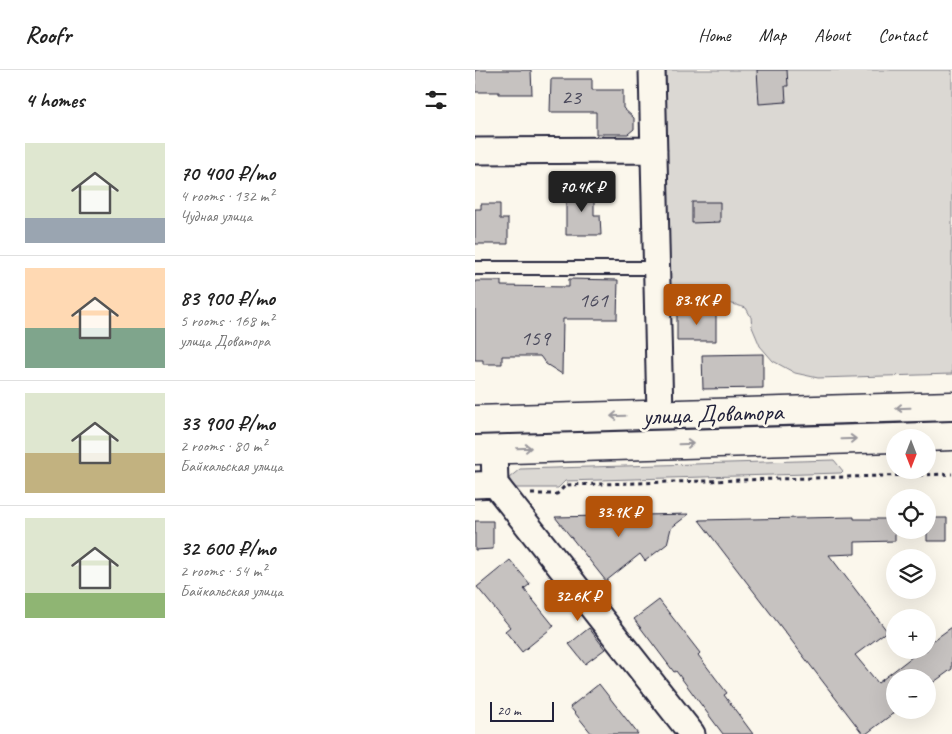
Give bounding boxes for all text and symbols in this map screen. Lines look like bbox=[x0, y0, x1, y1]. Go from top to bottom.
text: Roofr bbox=[25, 20, 71, 50]
text: Home bbox=[698, 24, 731, 46]
text: Map bbox=[759, 24, 786, 46]
text: About bbox=[814, 24, 850, 46]
text: Contact bbox=[878, 24, 927, 46]
house number: 23 bbox=[561, 83, 583, 111]
icon: filters bbox=[422, 86, 450, 114]
text: 4 homes bbox=[25, 87, 84, 113]
text: 70 400 ₽/mo bbox=[180, 160, 275, 186]
icon: home bbox=[65, 163, 125, 223]
pin: 70.4K ₽ bbox=[536, 170, 628, 213]
text: 70.4K ₽ bbox=[560, 177, 604, 197]
text: 4 rooms · 132 m² bbox=[180, 186, 274, 206]
text: Чудная улица bbox=[180, 206, 252, 226]
pin: 83.9K ₽ bbox=[651, 284, 743, 326]
text: 83 900 ₽/mo bbox=[180, 285, 275, 311]
house number: 161 bbox=[578, 286, 609, 314]
icon: home bbox=[65, 288, 125, 348]
text: 83.9K ₽ bbox=[675, 290, 719, 310]
text: 5 rooms · 168 m² bbox=[180, 311, 274, 331]
house number: 159 bbox=[520, 324, 552, 352]
text: улица Доватора bbox=[180, 331, 270, 351]
street label: улица Доватора bbox=[640, 395, 786, 433]
one-way arrow bbox=[896, 403, 912, 413]
text: 33 900 ₽/mo bbox=[180, 410, 275, 436]
one-way arrow bbox=[611, 411, 627, 420]
icon: home bbox=[65, 413, 125, 473]
north arrow bbox=[886, 429, 936, 479]
map controls bbox=[886, 429, 936, 719]
one-way arrow bbox=[840, 434, 856, 444]
text: 2 rooms · 80 m² bbox=[180, 436, 266, 456]
one-way arrow bbox=[678, 439, 694, 448]
one-way arrow bbox=[515, 444, 531, 453]
text: Байкальская улица bbox=[180, 456, 283, 476]
button: locate bbox=[886, 489, 936, 539]
pin: 33.9K ₽ bbox=[573, 496, 665, 538]
text: 33.9K ₽ bbox=[597, 502, 641, 522]
text: 32 600 ₽/mo bbox=[180, 535, 276, 561]
icon: home bbox=[65, 538, 125, 598]
button: layers bbox=[886, 549, 936, 599]
text: 2 rooms · 54 m² bbox=[180, 561, 266, 581]
pin: 32.6K ₽ bbox=[532, 580, 624, 622]
text: Байкальская улица bbox=[180, 581, 283, 601]
text: 32.6K ₽ bbox=[555, 586, 601, 606]
button: + bbox=[886, 609, 936, 659]
button: − bbox=[886, 669, 936, 719]
scale bar bbox=[490, 699, 554, 722]
text: 20 m bbox=[497, 702, 521, 719]

